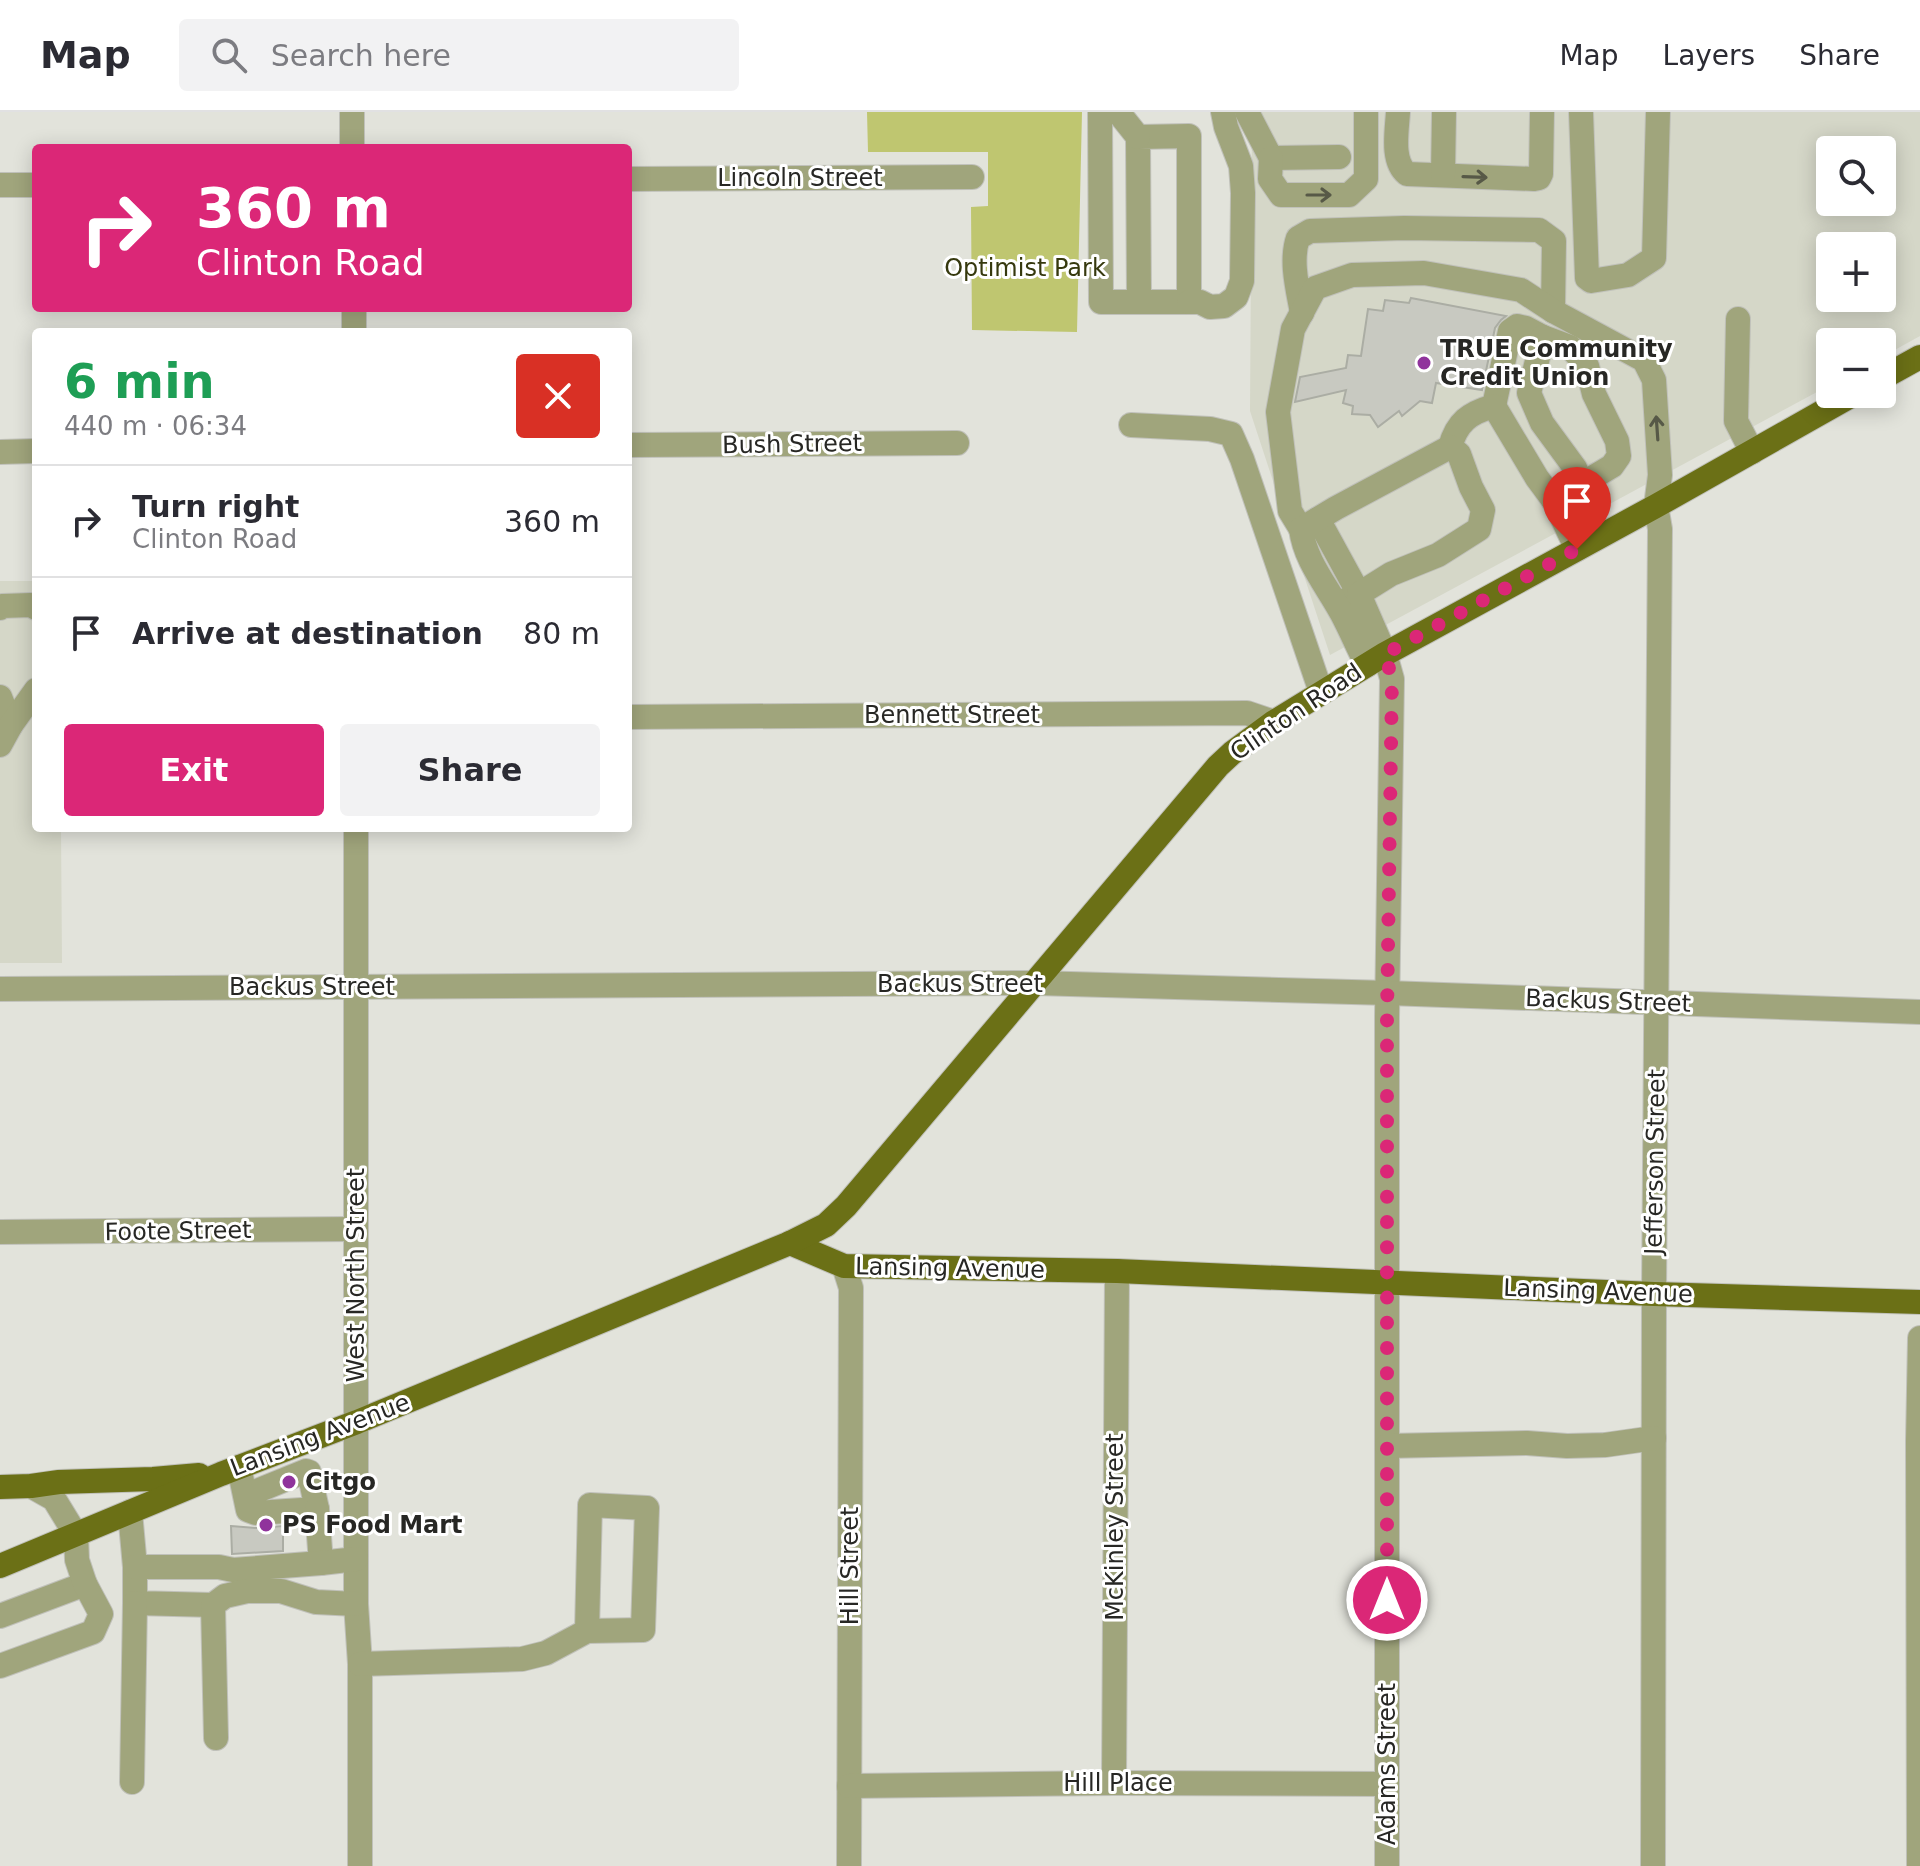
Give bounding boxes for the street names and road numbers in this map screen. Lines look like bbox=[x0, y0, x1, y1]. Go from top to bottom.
street label: Lincoln Street bbox=[717, 164, 883, 192]
street label: Bush Street bbox=[722, 429, 862, 459]
street label: Clinton Road bbox=[1225, 658, 1367, 766]
street label: Bennett Street bbox=[864, 701, 1040, 729]
street label: Backus Street bbox=[877, 970, 1043, 998]
street label: Backus Street bbox=[229, 973, 395, 1001]
street label: Backus Street bbox=[1525, 984, 1691, 1018]
street label: Jefferson Street bbox=[1639, 1069, 1671, 1257]
street label: West North Street bbox=[342, 1168, 370, 1382]
street label: Foote Street bbox=[104, 1216, 252, 1246]
street label: Lansing Avenue bbox=[855, 1252, 1045, 1284]
street label: Lansing Avenue bbox=[1503, 1274, 1693, 1308]
street label: Lansing Avenue bbox=[226, 1388, 414, 1482]
street label: McKinley Street bbox=[1101, 1433, 1129, 1621]
street label: Hill Street bbox=[836, 1507, 864, 1625]
street label: Adams Street bbox=[1373, 1683, 1401, 1845]
street label: Hill Place bbox=[1063, 1769, 1173, 1797]

